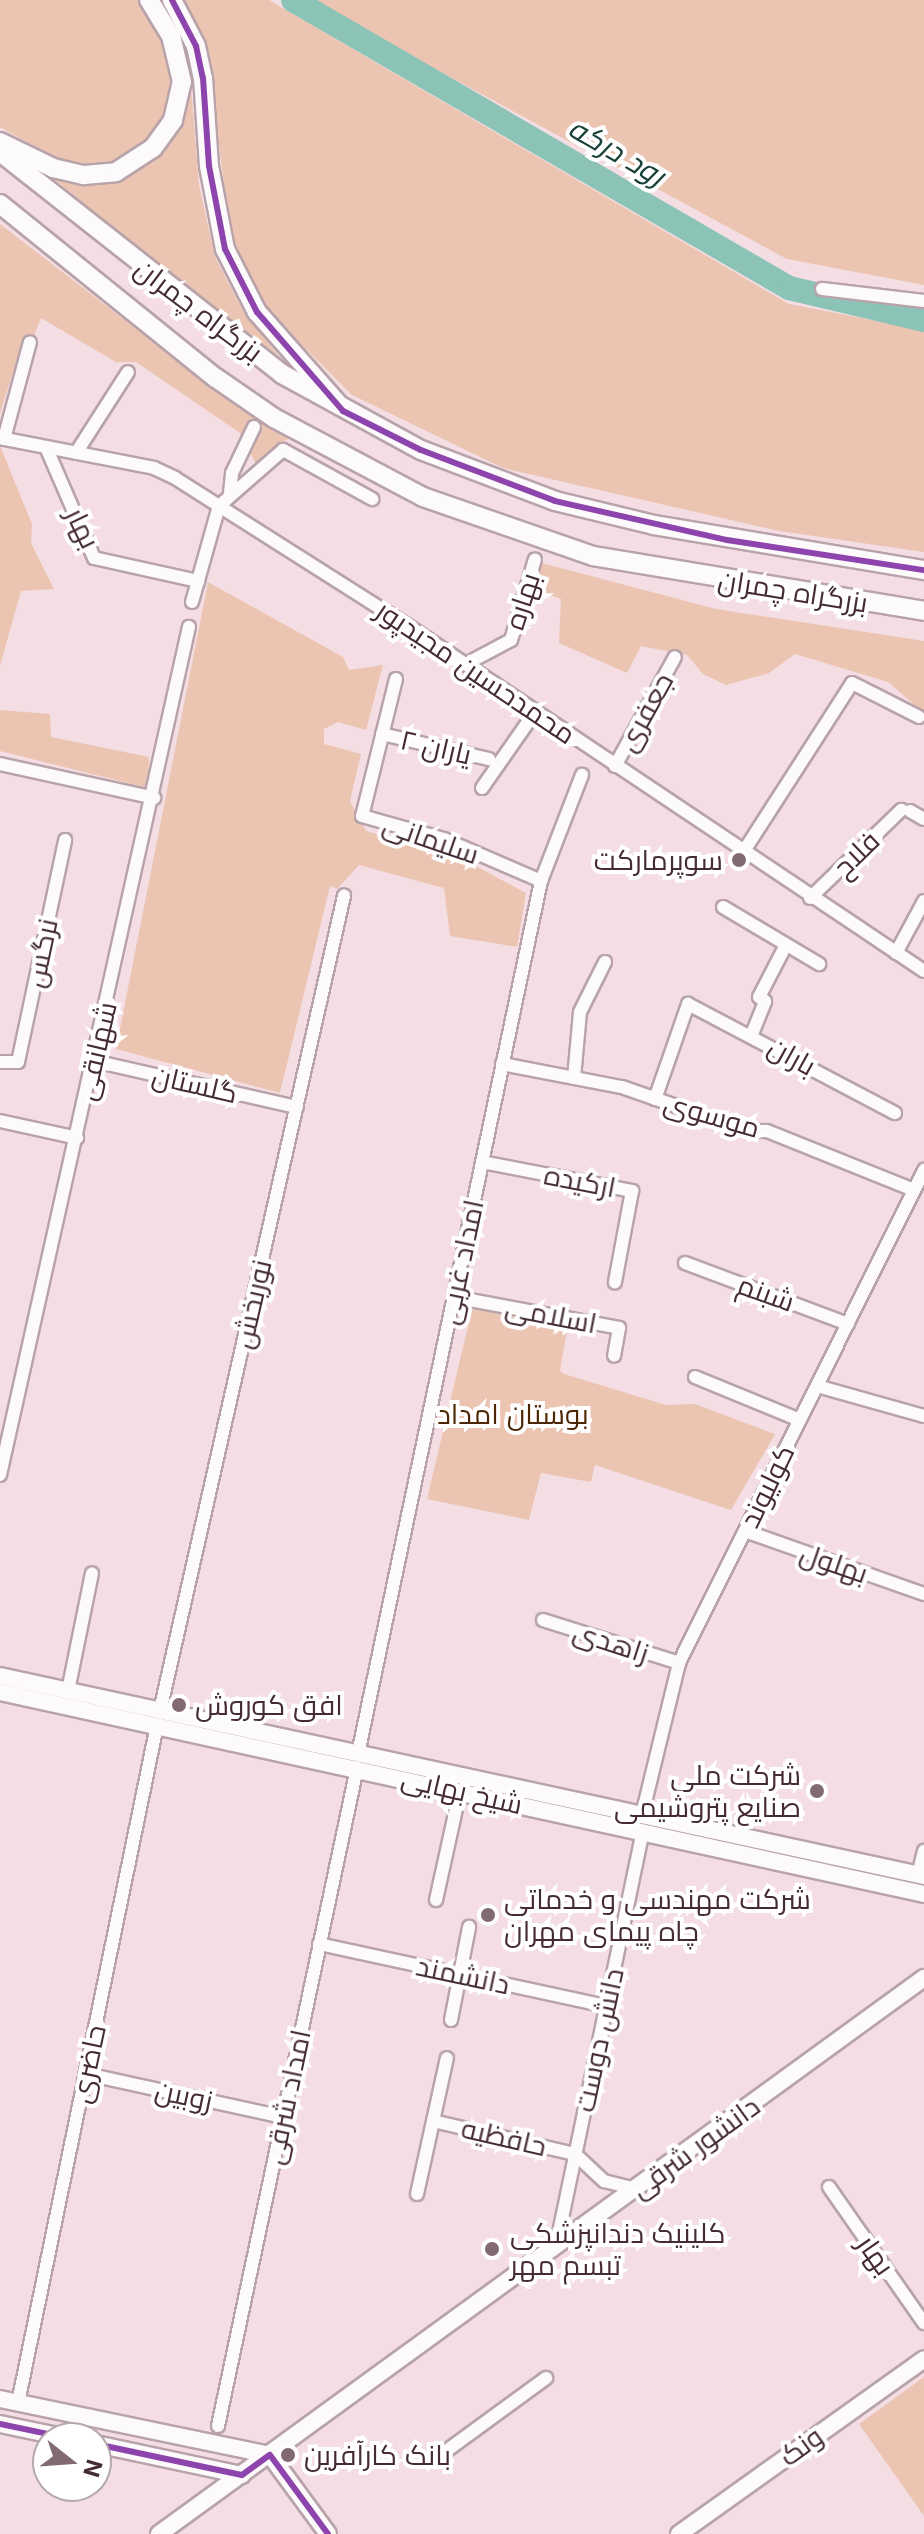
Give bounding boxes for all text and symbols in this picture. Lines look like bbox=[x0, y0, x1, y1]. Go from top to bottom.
water label: رود درکه bbox=[562, 109, 672, 193]
street label: بزرگراه چمران bbox=[128, 251, 270, 369]
street label: بهار bbox=[59, 502, 107, 554]
street label: بزرگراه چمران bbox=[716, 563, 870, 619]
street label: بهاره bbox=[497, 568, 547, 634]
street label: محمدحسین مجیدپور bbox=[370, 593, 582, 751]
street label: جعفری bbox=[610, 667, 680, 757]
street label: یاران ٢ bbox=[397, 723, 475, 771]
street label: سلیمانی bbox=[379, 807, 483, 871]
street label: فلاح bbox=[826, 824, 886, 884]
place label: سوپرمارکت bbox=[594, 843, 723, 877]
marker: سوپرمارکت bbox=[730, 851, 748, 869]
street label: نرگس bbox=[17, 915, 65, 991]
street label: شهانقی bbox=[68, 998, 124, 1104]
street label: باران bbox=[762, 1029, 822, 1083]
street label: گلستان bbox=[149, 1058, 241, 1110]
street label: موسوی bbox=[660, 1085, 764, 1145]
street label: ارکیده bbox=[541, 1158, 619, 1204]
street label: امداد غربی bbox=[431, 1197, 491, 1327]
street label: نوربخش bbox=[225, 1256, 279, 1352]
street label: شبنم bbox=[733, 1267, 799, 1319]
street label: اسلامی bbox=[503, 1290, 599, 1340]
park label: بوستان امداد bbox=[437, 1397, 589, 1431]
street label: کولیوند bbox=[733, 1439, 801, 1533]
street label: بهلول bbox=[796, 1536, 872, 1590]
street label: زاهدی bbox=[569, 1614, 653, 1670]
place label: افق کوروش bbox=[195, 1688, 343, 1722]
marker: افق کوروش bbox=[170, 1696, 188, 1714]
place label: شرکت ملی صنایع پتروشیمی bbox=[614, 1758, 801, 1824]
street label: شیخ بهایی bbox=[398, 1761, 526, 1821]
marker: شرکت ملی صنایع پتروشیمی bbox=[808, 1782, 826, 1800]
place label: شرکت مهندسی و خدماتی چاه پیمای مهران bbox=[504, 1882, 811, 1948]
marker: شرکت مهندسی و خدماتی چاه پیمای مهران bbox=[479, 1906, 497, 1924]
street label: دانشمند bbox=[413, 1949, 513, 2001]
street label: دانش دوست bbox=[567, 1965, 631, 2115]
street label: حاضری bbox=[63, 2022, 113, 2106]
street label: امداد شرقی bbox=[256, 2027, 318, 2167]
street label: زوبین bbox=[152, 2073, 216, 2117]
street label: دانشور شرقی bbox=[624, 2089, 766, 2205]
street label: حافظیه bbox=[458, 2111, 550, 2163]
place label: کلینیک دندانپزشکی تبسم مهر bbox=[510, 2216, 725, 2282]
street label: بهار bbox=[850, 2228, 902, 2282]
marker: کلینیک دندانپزشکی تبسم مهر bbox=[481, 2238, 503, 2260]
street label: ونک bbox=[773, 2419, 829, 2473]
north arrow bbox=[32, 2422, 112, 2502]
place label: بانک کارآفرین bbox=[304, 2438, 451, 2472]
marker: بانک کارآفرین bbox=[279, 2446, 297, 2464]
text: N bbox=[78, 2457, 108, 2480]

